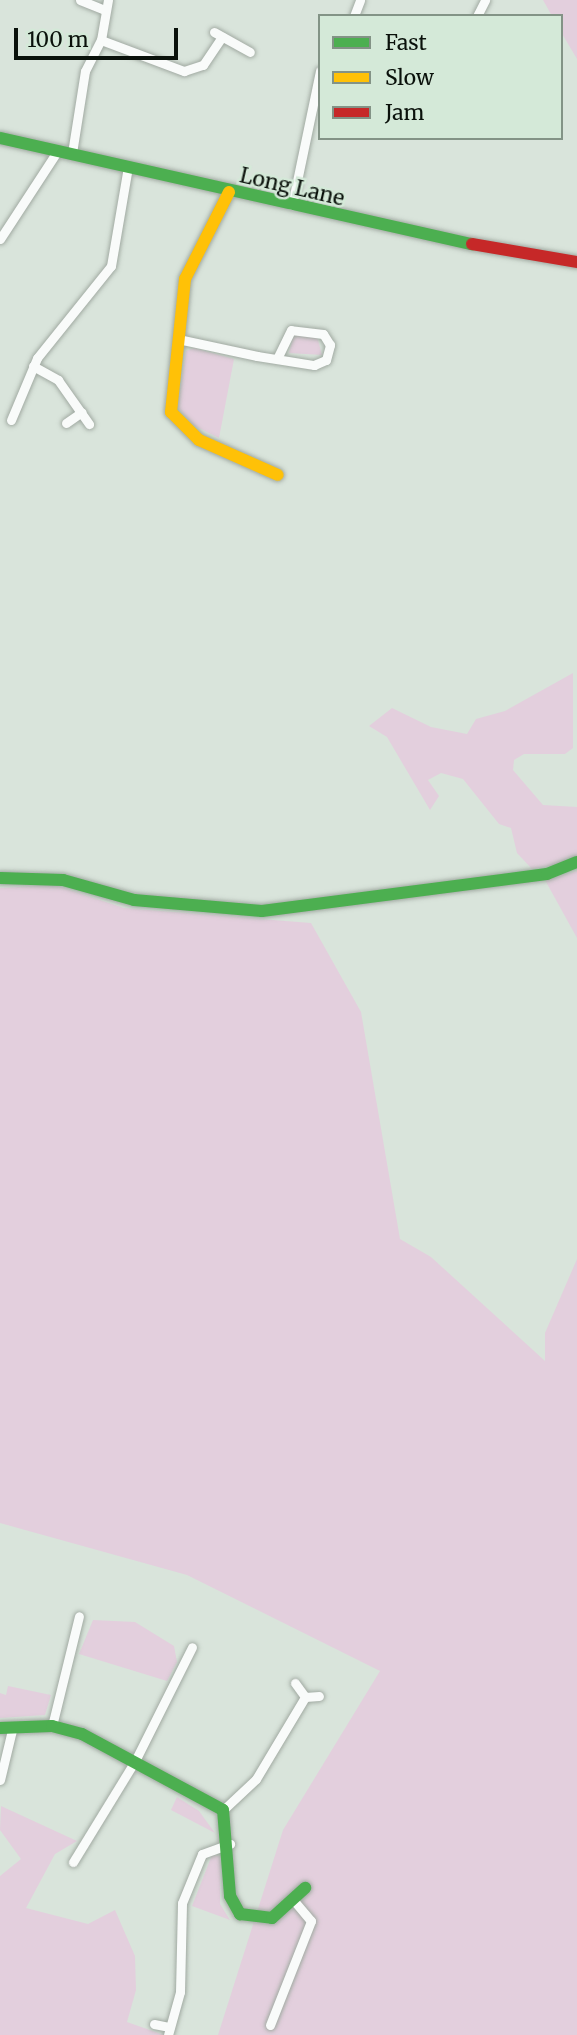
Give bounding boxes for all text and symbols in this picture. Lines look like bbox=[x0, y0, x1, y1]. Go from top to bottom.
scale bar bbox=[18, 14, 182, 58]
legend bbox=[318, 14, 563, 140]
text: 100 m bbox=[27, 26, 89, 53]
text: Fast bbox=[385, 29, 427, 56]
text: Slow bbox=[385, 64, 434, 91]
text: Jam bbox=[385, 99, 424, 126]
street label: Long Lane bbox=[237, 163, 347, 211]

